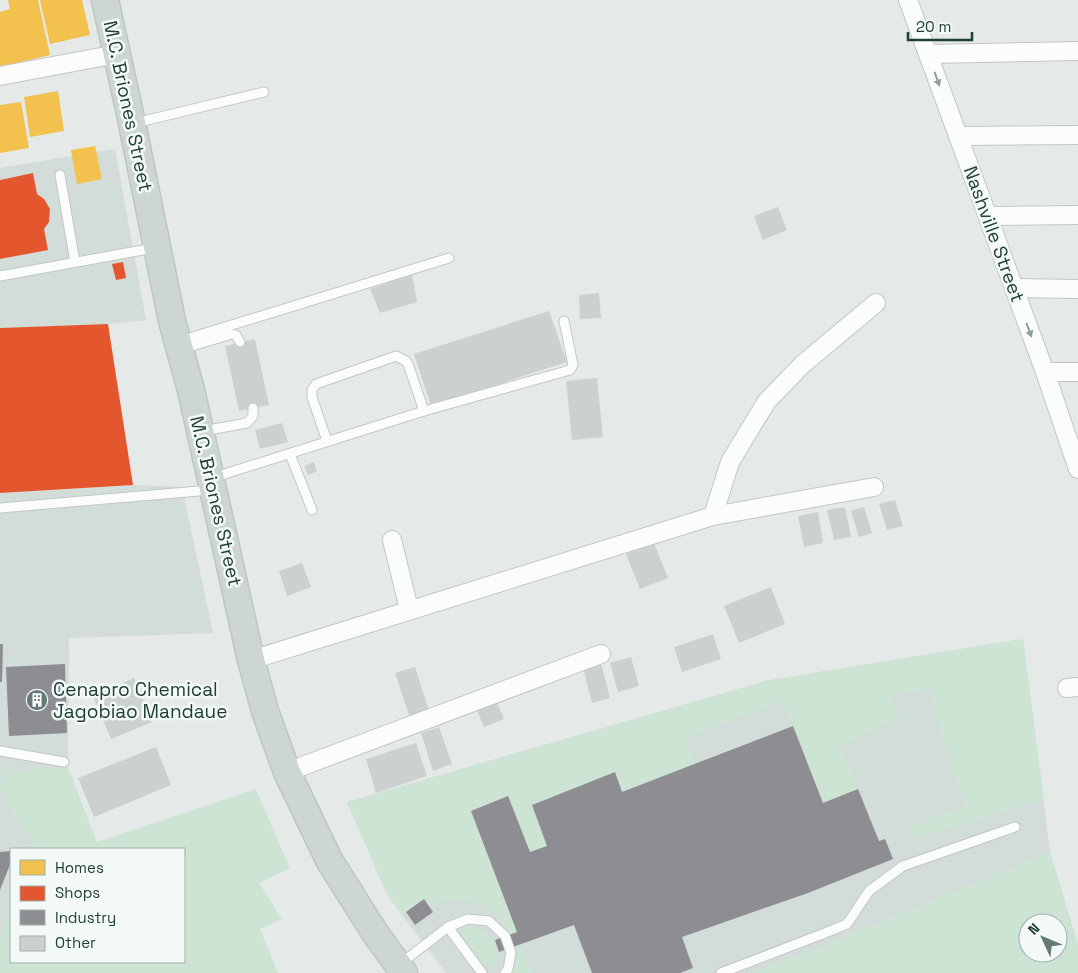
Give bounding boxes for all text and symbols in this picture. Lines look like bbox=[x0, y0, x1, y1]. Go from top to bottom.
scale bar bbox=[908, 10, 972, 42]
text: 20 m bbox=[916, 17, 951, 36]
street label: M.C. Briones Street bbox=[98, 18, 158, 194]
one-way arrow bbox=[934, 71, 941, 86]
street label: Nashville Street bbox=[958, 162, 1030, 306]
one-way arrow bbox=[1025, 323, 1033, 338]
street label: M.C. Briones Street bbox=[184, 413, 248, 589]
place label: Cenapro Chemical Jagobiao Mandaue bbox=[53, 677, 227, 724]
building icon: Cenapro Chemical Jagobiao Mandaue bbox=[25, 688, 49, 712]
legend bbox=[10, 848, 185, 963]
text: Homes bbox=[55, 858, 104, 877]
text: Shops bbox=[55, 883, 100, 902]
text: Industry bbox=[55, 908, 116, 927]
north arrow bbox=[1018, 913, 1068, 963]
text: N bbox=[1024, 919, 1043, 939]
text: Other bbox=[55, 933, 96, 952]

